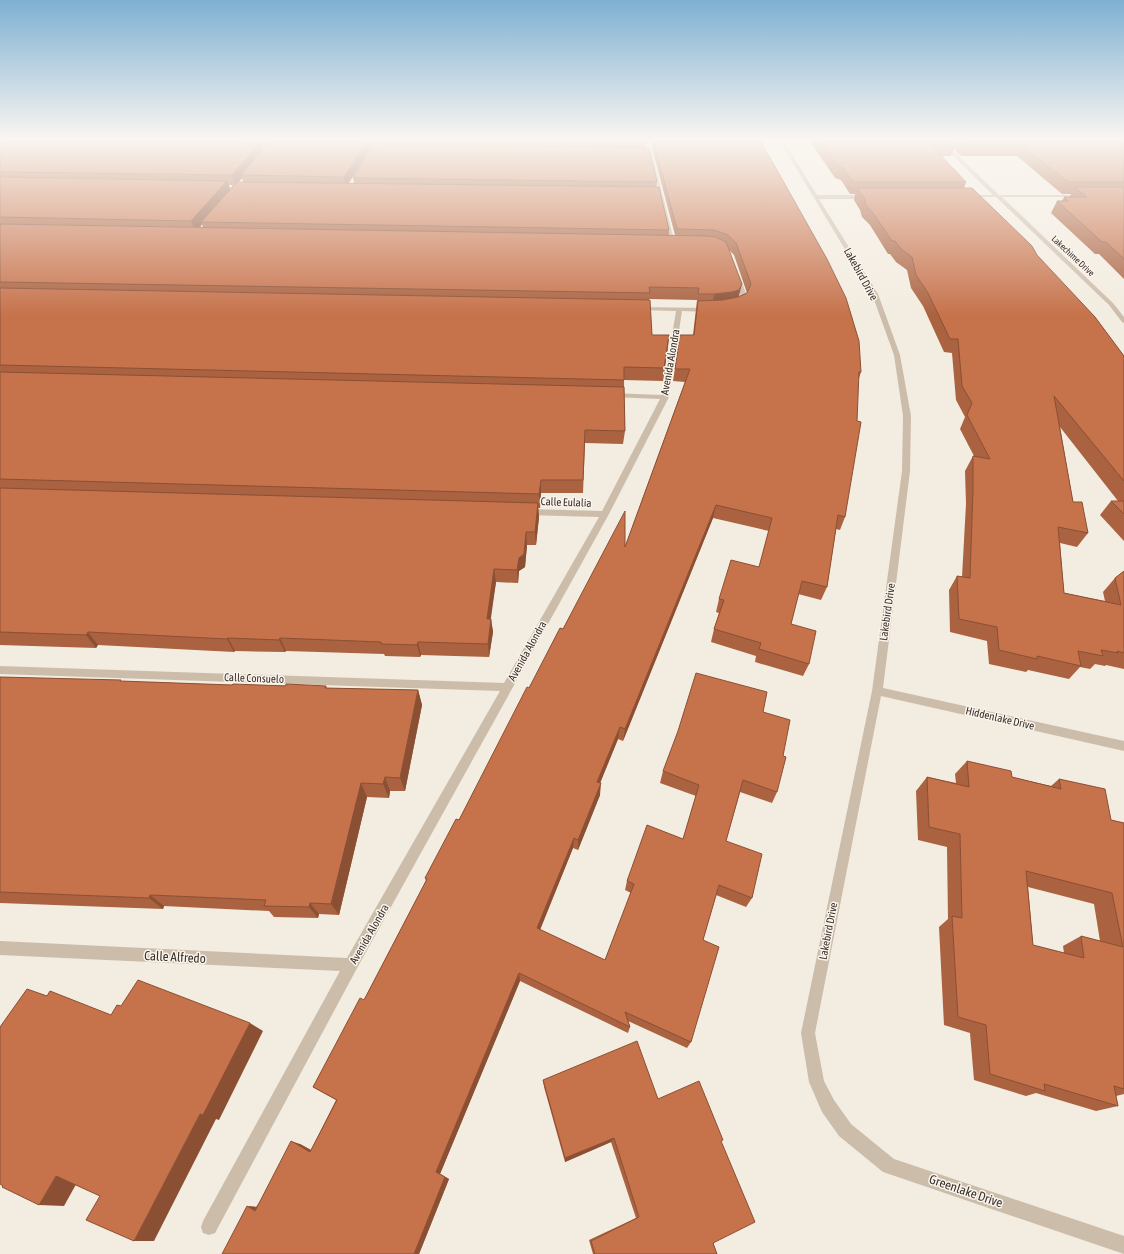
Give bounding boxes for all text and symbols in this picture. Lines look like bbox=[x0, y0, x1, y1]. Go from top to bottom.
street label: Lakechime Drive bbox=[1050, 234, 1096, 278]
street label: Lakebird Drive bbox=[842, 246, 880, 302]
street label: Avenida Alondra bbox=[658, 328, 682, 396]
street label: Calle Eulalia bbox=[540, 495, 592, 509]
street label: Lakebird Drive bbox=[877, 582, 897, 642]
street label: Avenida Alondra bbox=[506, 619, 548, 683]
street label: Calle Consuelo bbox=[224, 671, 284, 685]
street label: Hiddenlake Drive bbox=[964, 704, 1036, 732]
street label: Lakebird Drive bbox=[817, 901, 839, 961]
street label: Avenida Alondra bbox=[347, 902, 391, 966]
street label: Calle Alfredo bbox=[144, 948, 206, 966]
street label: Greenlake Drive bbox=[927, 1171, 1005, 1211]

